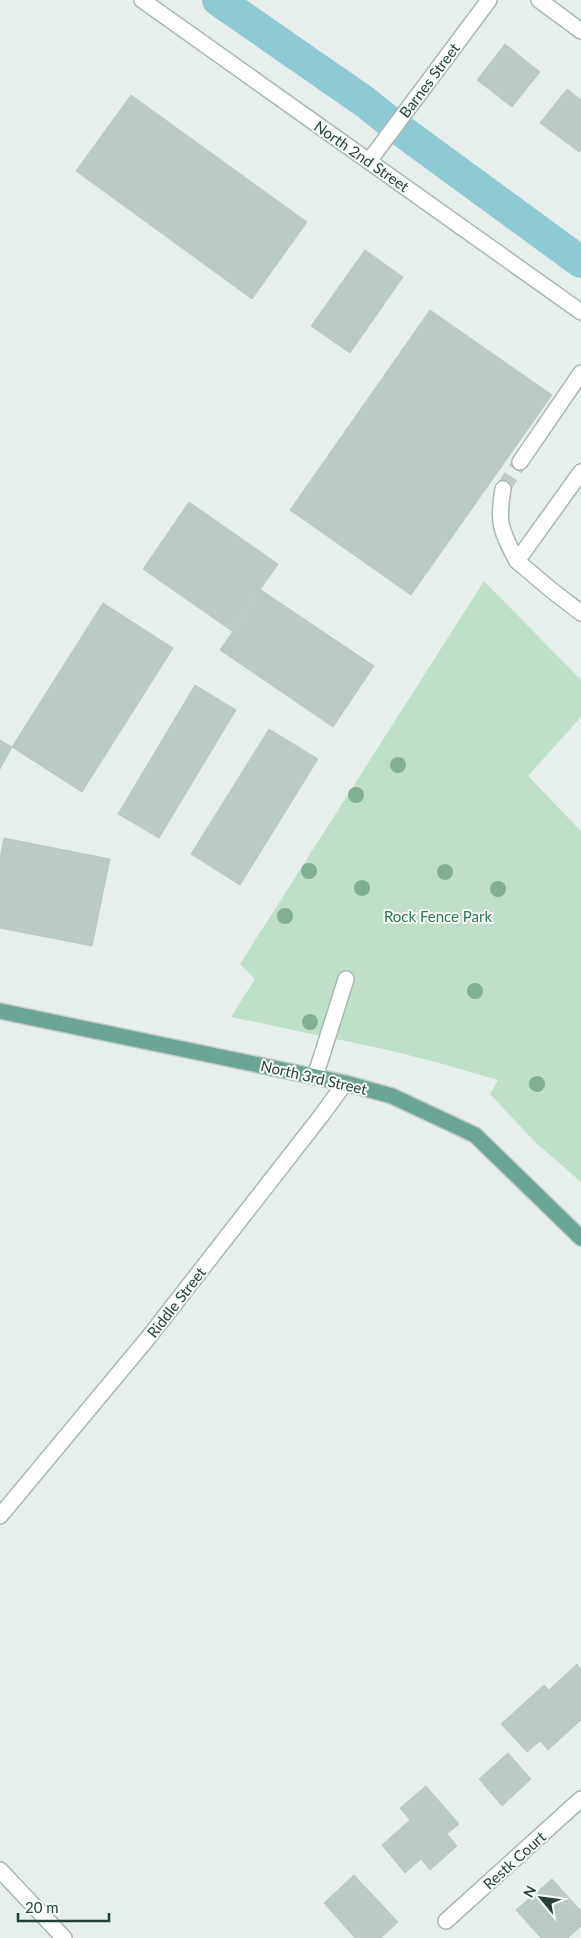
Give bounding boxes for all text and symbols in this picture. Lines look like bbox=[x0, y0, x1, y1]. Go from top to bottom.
street label: Barnes Street bbox=[395, 39, 463, 121]
street label: North 2nd Street bbox=[311, 117, 413, 196]
park label: Rock Fence Park bbox=[384, 907, 493, 925]
street label: North 3rd Street bbox=[259, 1056, 369, 1098]
street label: Riddle Street bbox=[143, 1263, 209, 1341]
street label: Restk Court bbox=[479, 1827, 549, 1893]
north arrow bbox=[516, 1873, 566, 1923]
text: N bbox=[519, 1883, 539, 1900]
scale bar bbox=[18, 1890, 109, 1922]
text: 20 m bbox=[25, 1898, 59, 1916]

